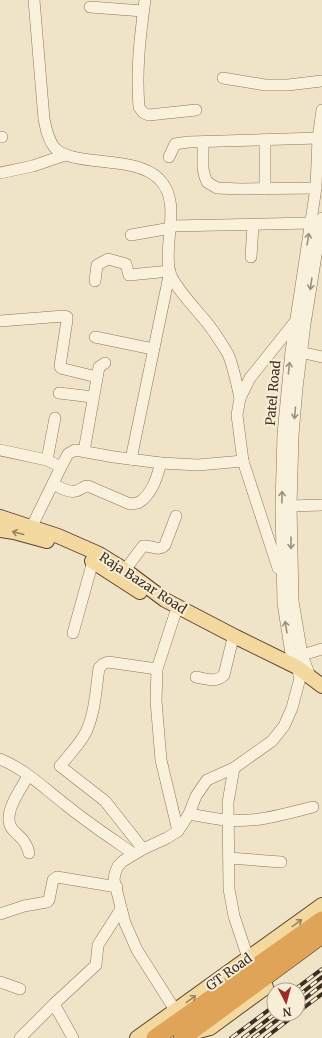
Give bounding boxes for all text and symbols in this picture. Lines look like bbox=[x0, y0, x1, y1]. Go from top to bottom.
one-way arrow bbox=[304, 233, 312, 246]
one-way arrow bbox=[307, 277, 315, 290]
street label: Patel Road bbox=[262, 360, 284, 426]
one-way arrow bbox=[285, 361, 293, 374]
one-way arrow bbox=[291, 406, 298, 419]
one-way arrow bbox=[278, 491, 285, 504]
one-way arrow bbox=[12, 529, 25, 536]
one-way arrow bbox=[287, 536, 295, 549]
street label: Raja Bazar Road bbox=[96, 548, 190, 618]
one-way arrow bbox=[282, 621, 290, 634]
one-way arrow bbox=[291, 919, 302, 927]
street label: GT Road bbox=[203, 949, 256, 994]
north arrow bbox=[266, 982, 306, 1022]
one-way arrow bbox=[186, 995, 197, 1003]
text: N bbox=[282, 1005, 292, 1019]

